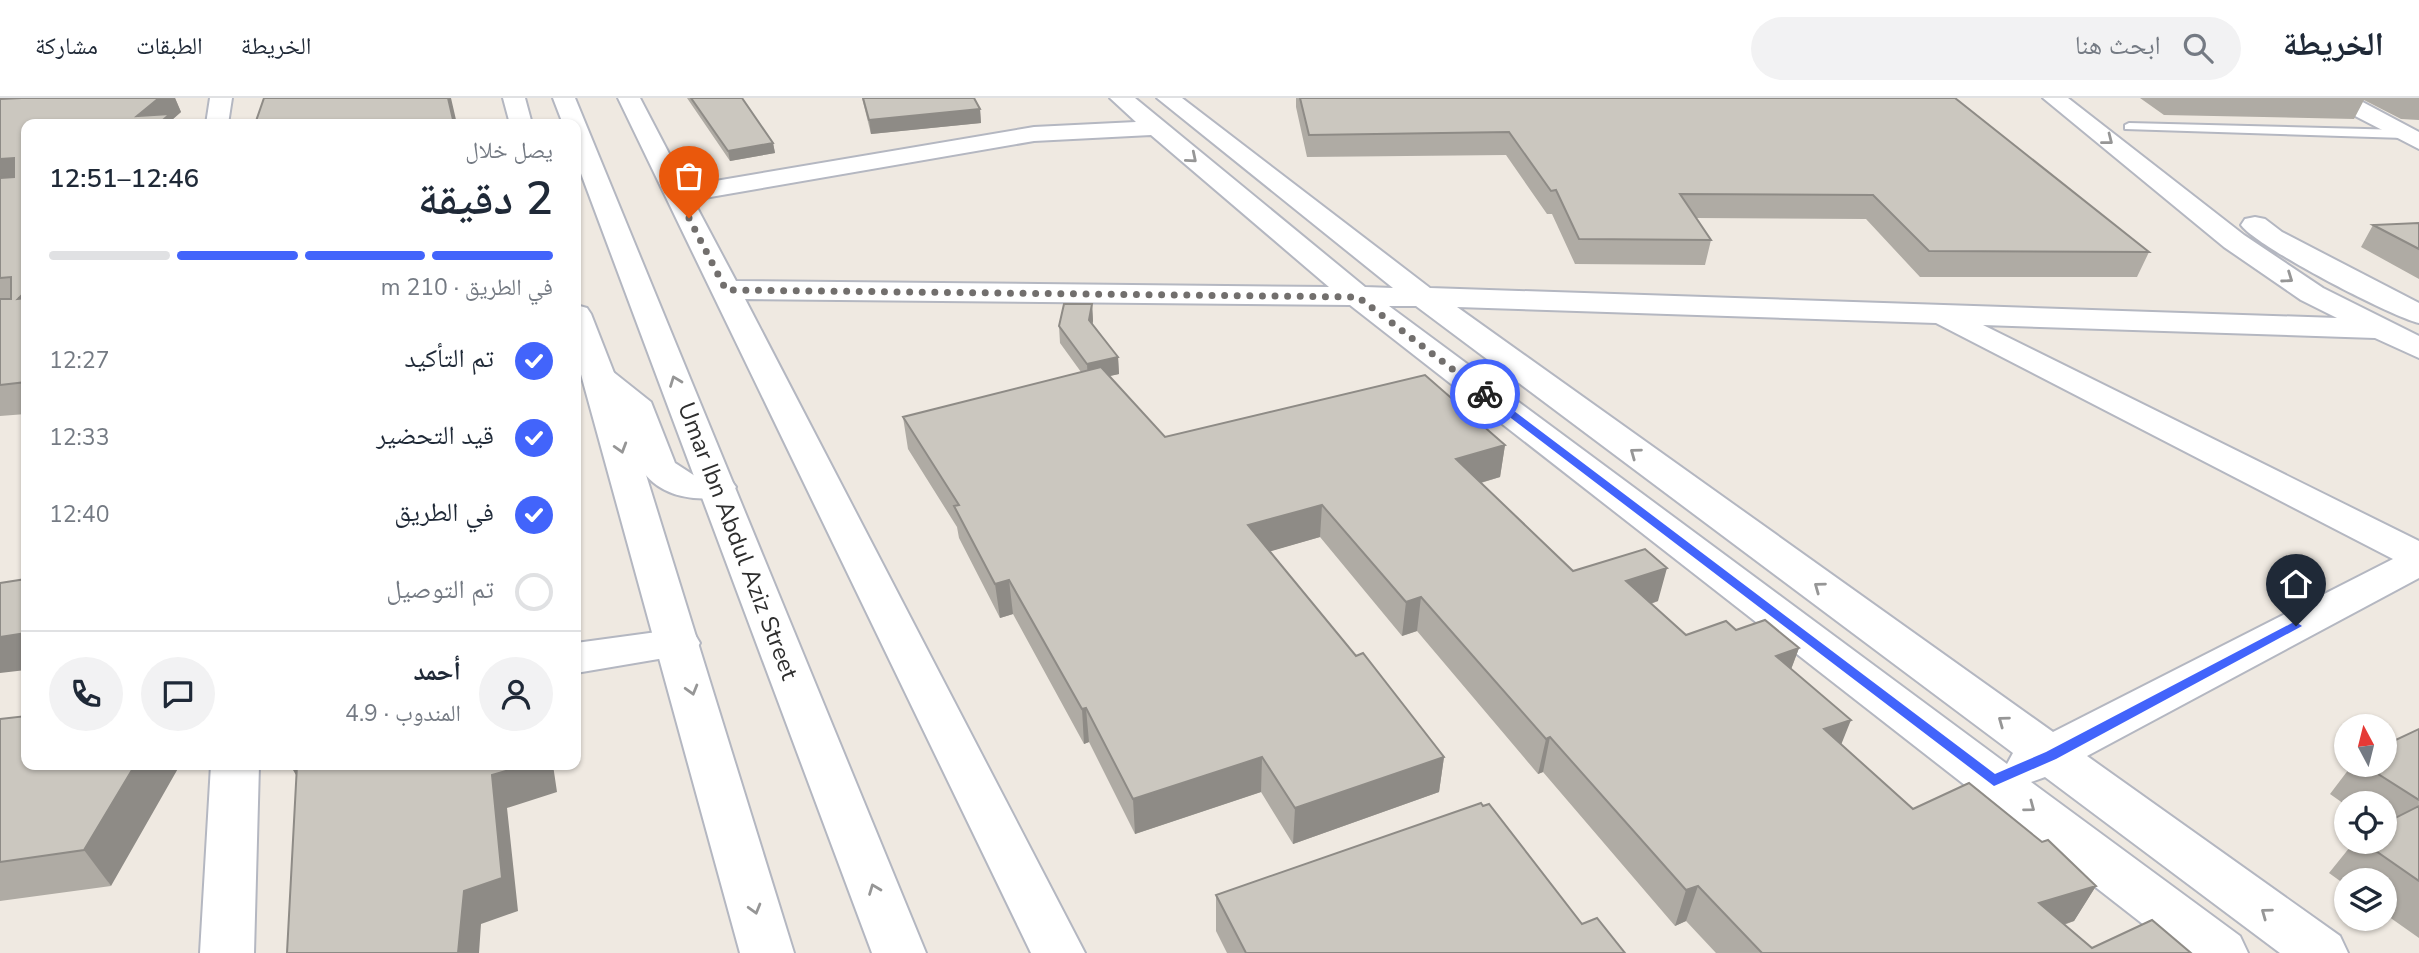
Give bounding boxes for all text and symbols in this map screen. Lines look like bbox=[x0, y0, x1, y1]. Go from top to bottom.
search box bbox=[1751, 17, 2241, 80]
text: الخريطة bbox=[2283, 22, 2384, 67]
text: ابحث هنا bbox=[2075, 28, 2161, 63]
icon: search bbox=[2179, 29, 2217, 67]
text: مشاركة bbox=[35, 30, 98, 62]
text: الطبقات bbox=[136, 30, 203, 62]
text: الخريطة bbox=[241, 30, 311, 62]
one-way arrow bbox=[2100, 132, 2112, 145]
text: يصل خلال bbox=[465, 135, 553, 166]
pin bbox=[659, 146, 719, 218]
one-way arrow bbox=[1183, 150, 1196, 162]
icon: bag bbox=[670, 157, 708, 195]
text: 12:46–12:51 bbox=[49, 161, 199, 196]
text: 2 دقيقة bbox=[418, 167, 553, 230]
one-way arrow bbox=[2281, 270, 2294, 283]
text: في الطريق · 210 m bbox=[381, 272, 553, 303]
text: تم التأكيد bbox=[405, 341, 494, 376]
icon: check bbox=[515, 342, 553, 380]
text: 12:27 bbox=[49, 345, 109, 376]
courier bbox=[1450, 359, 1520, 429]
icon: bike bbox=[1466, 375, 1504, 413]
one-way arrow bbox=[669, 376, 683, 388]
street label: Umar Ibn Abdul Aziz Street bbox=[670, 398, 806, 685]
text: قيد التحضير bbox=[376, 418, 494, 453]
icon: check bbox=[515, 419, 553, 457]
text: 12:33 bbox=[49, 422, 109, 453]
one-way arrow bbox=[612, 442, 627, 454]
one-way arrow bbox=[1631, 448, 1643, 461]
text: في الطريق bbox=[394, 495, 494, 530]
icon: check bbox=[515, 496, 553, 534]
text: 12:40 bbox=[49, 499, 109, 530]
pin bbox=[2266, 554, 2326, 626]
icon: home bbox=[2277, 565, 2315, 603]
text: تم التوصيل bbox=[386, 572, 494, 607]
one-way arrow bbox=[1814, 582, 1827, 595]
text: أحمد bbox=[413, 654, 461, 689]
button: phone bbox=[49, 657, 123, 731]
button: chat bbox=[141, 657, 215, 731]
button: person bbox=[479, 657, 553, 731]
one-way arrow bbox=[684, 684, 699, 696]
text: المندوب · 4.9 bbox=[345, 698, 461, 729]
north arrow bbox=[2334, 714, 2398, 777]
map controls bbox=[2334, 714, 2397, 931]
one-way arrow bbox=[1998, 717, 2011, 729]
button: locate bbox=[2334, 791, 2397, 854]
one-way arrow bbox=[2022, 799, 2034, 812]
button: layers bbox=[2334, 868, 2397, 931]
one-way arrow bbox=[869, 884, 883, 896]
one-way arrow bbox=[746, 903, 761, 915]
one-way arrow bbox=[2261, 909, 2274, 921]

